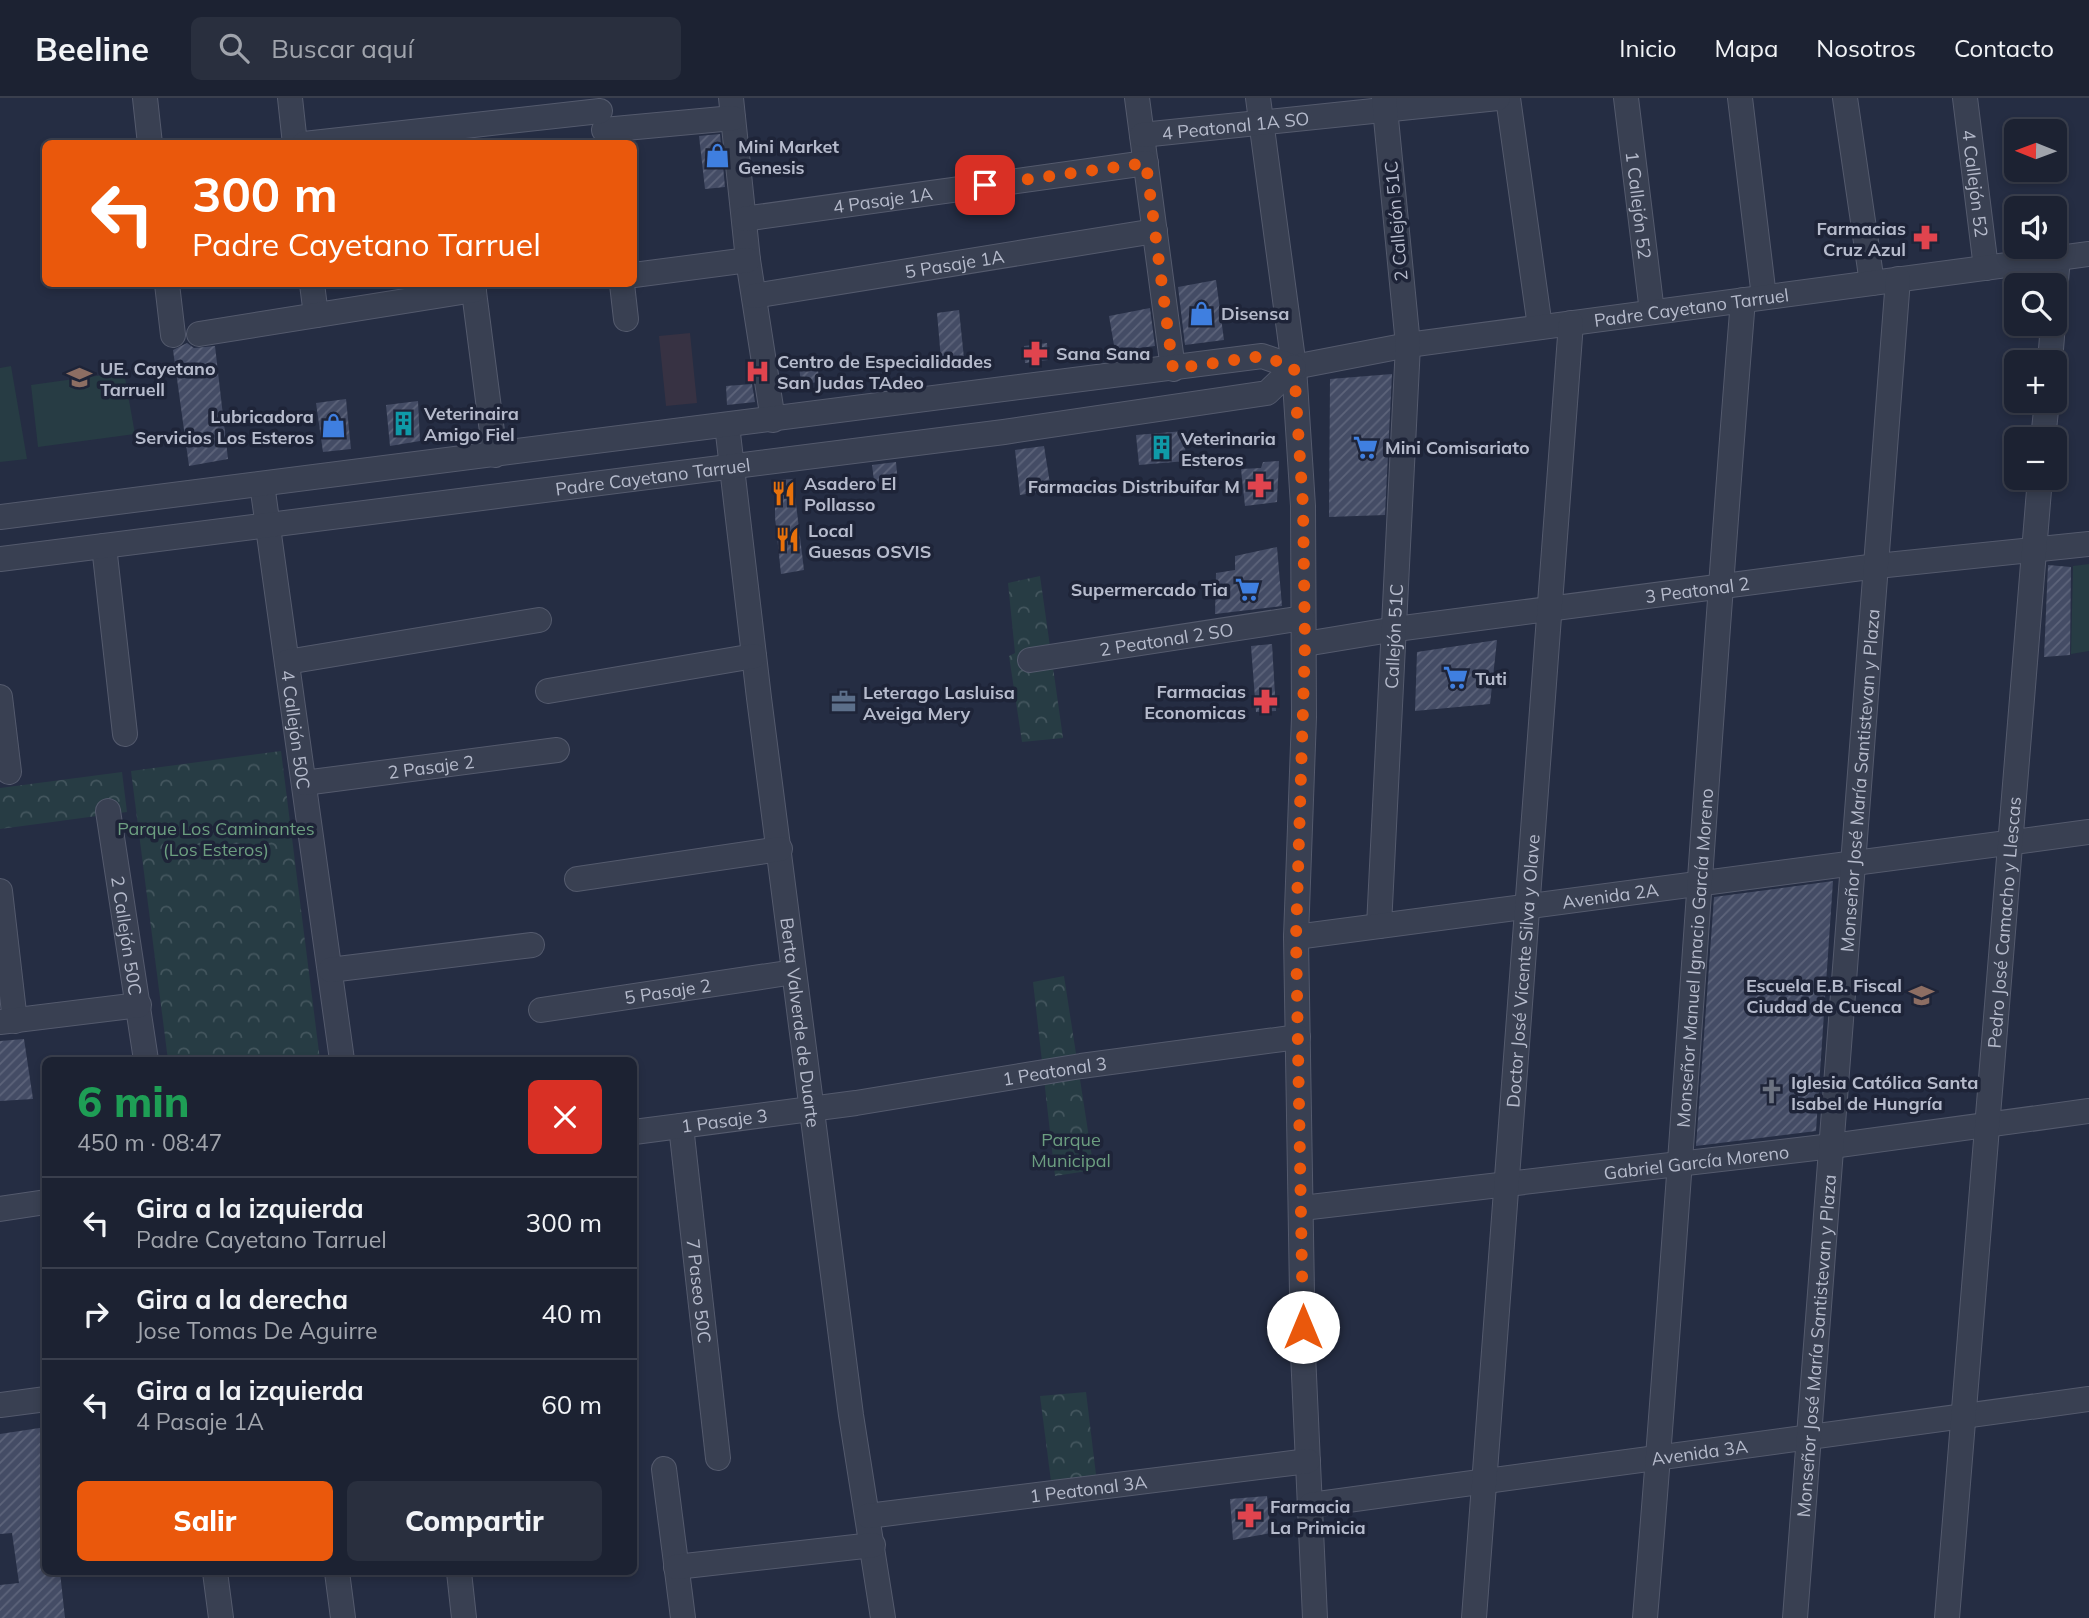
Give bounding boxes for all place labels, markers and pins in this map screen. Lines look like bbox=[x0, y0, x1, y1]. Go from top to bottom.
place label: Mini Market Genesis bbox=[738, 135, 839, 179]
shop icon: Mini Market Genesis bbox=[704, 142, 732, 170]
pin bbox=[955, 155, 1015, 215]
place label: Farmacias Cruz Azul bbox=[1817, 217, 1906, 261]
pharmacy icon: Farmacias Cruz Azul bbox=[1912, 224, 1940, 252]
shop icon: Disensa bbox=[1187, 299, 1215, 327]
place label: Disensa bbox=[1221, 302, 1289, 325]
pharmacy icon: Sana Sana bbox=[1022, 339, 1050, 367]
place label: Sana Sana bbox=[1056, 342, 1151, 365]
place label: Centro de Especialidades San Judas TAdeo bbox=[777, 350, 992, 394]
place label: UE. Cayetano Tarruell bbox=[100, 357, 216, 401]
hospital icon: Centro de Especialidades San Judas TAdeo bbox=[743, 357, 771, 385]
school or university icon: UE. Cayetano Tarruell bbox=[66, 364, 94, 392]
place label: Veterinaira Amigo Fiel bbox=[423, 402, 519, 446]
place label: Lubricadora Servicios Los Esteros bbox=[135, 405, 314, 449]
building icon: Veterinaira Amigo Fiel bbox=[390, 409, 418, 437]
shop icon: Lubricadora Servicios Los Esteros bbox=[320, 412, 348, 440]
place label: Veterinaria Esteros bbox=[1180, 427, 1276, 471]
supermarket icon: Mini Comisariato bbox=[1351, 433, 1379, 461]
building icon: Veterinaria Esteros bbox=[1147, 434, 1175, 462]
place label: Mini Comisariato bbox=[1385, 436, 1530, 459]
place label: Asadero El Pollasso bbox=[804, 472, 896, 516]
pharmacy icon: Farmacias Distribuifar M bbox=[1246, 472, 1274, 500]
place label: Farmacias Distribuifar M bbox=[1028, 475, 1240, 498]
restaurant icon: Asadero El Pollasso bbox=[770, 479, 798, 507]
place label: Local Guesas OSVIS bbox=[808, 519, 931, 563]
restaurant icon: Local Guesas OSVIS bbox=[774, 526, 802, 554]
supermarket icon: Supermercado Tia bbox=[1234, 575, 1262, 603]
place label: Supermercado Tia bbox=[1071, 578, 1228, 601]
supermarket icon: Tuti bbox=[1441, 664, 1469, 692]
place label: Tuti bbox=[1475, 667, 1507, 690]
place label: Farmacias Economicas bbox=[1144, 680, 1246, 724]
place label: Leterago Lasluisa Aveiga Mery bbox=[863, 681, 1015, 725]
pharmacy icon: Farmacias Economicas bbox=[1252, 687, 1280, 715]
office icon: Leterago Lasluisa Aveiga Mery bbox=[829, 688, 857, 716]
place label: Escuela E.B. Fiscal Ciudad de Cuenca bbox=[1746, 974, 1902, 1018]
school or university icon: Escuela E.B. Fiscal Ciudad de Cuenca bbox=[1908, 981, 1936, 1009]
place label: Iglesia Católica Santa Isabel de Hungría bbox=[1791, 1071, 1978, 1115]
church icon: Iglesia Católica Santa Isabel de Hungría bbox=[1757, 1078, 1785, 1106]
place label: Farmacia La Primicia bbox=[1270, 1495, 1366, 1539]
pharmacy icon: Farmacia La Primicia bbox=[1236, 1502, 1264, 1530]

